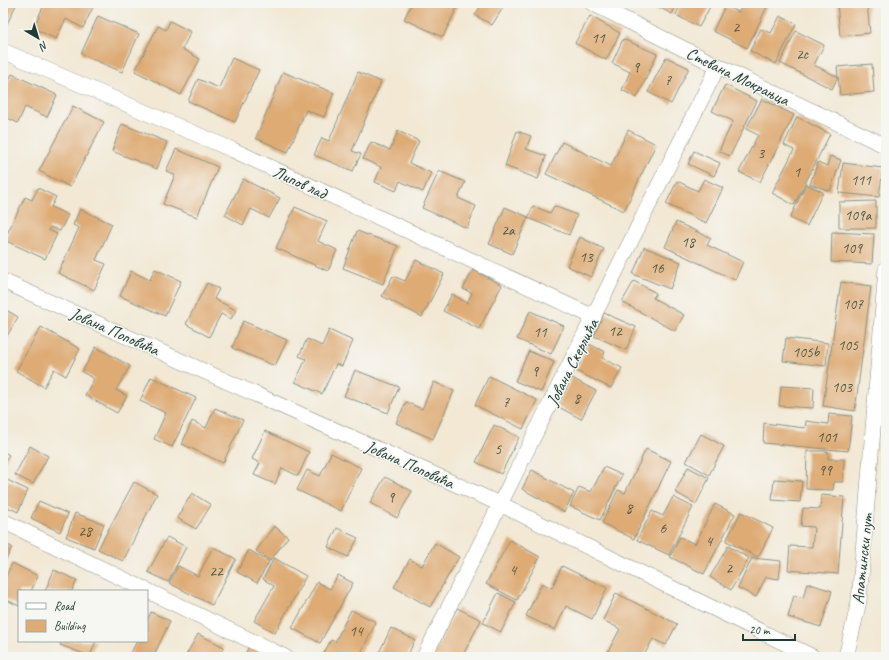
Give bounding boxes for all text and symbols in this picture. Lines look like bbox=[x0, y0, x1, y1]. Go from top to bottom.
north arrow bbox=[18, 18, 58, 58]
house number: 2 bbox=[733, 18, 741, 37]
house number: 11 bbox=[591, 29, 606, 48]
text: N bbox=[35, 38, 51, 55]
street label: Стевана Мокрањца bbox=[683, 42, 794, 111]
house number: 2c bbox=[796, 45, 809, 64]
house number: 9 bbox=[633, 58, 641, 77]
house number: 7 bbox=[665, 71, 673, 90]
house number: 3 bbox=[758, 144, 766, 163]
street label: Липов лад bbox=[270, 161, 332, 205]
house number: 1 bbox=[794, 163, 802, 182]
house number: 111 bbox=[851, 171, 872, 190]
house number: 109a bbox=[845, 206, 873, 225]
house number: 2a bbox=[501, 221, 516, 240]
house number: 18 bbox=[681, 233, 696, 252]
house number: 109 bbox=[842, 239, 863, 258]
house number: 13 bbox=[579, 248, 594, 267]
house number: 16 bbox=[650, 259, 665, 278]
house number: 107 bbox=[843, 295, 864, 314]
street label: Јована Поповића bbox=[66, 302, 164, 361]
street label: Јована Скерлића bbox=[541, 314, 604, 410]
house number: 12 bbox=[608, 322, 623, 341]
house number: 11 bbox=[533, 323, 548, 342]
house number: 105 bbox=[838, 336, 859, 355]
house number: 105b bbox=[793, 343, 821, 362]
house number: 9 bbox=[532, 362, 540, 381]
house number: 103 bbox=[832, 378, 853, 397]
house number: 8 bbox=[574, 389, 582, 408]
house number: 7 bbox=[503, 393, 511, 412]
house number: 101 bbox=[817, 428, 838, 447]
street label: Јована Поповића bbox=[361, 435, 459, 494]
house number: 5 bbox=[495, 440, 503, 459]
house number: 99 bbox=[818, 461, 833, 480]
house number: 9 bbox=[388, 488, 396, 507]
house number: 8 bbox=[626, 499, 634, 518]
street label: Апатински пут bbox=[847, 512, 878, 605]
house number: 6 bbox=[660, 519, 668, 538]
house number: 28 bbox=[78, 522, 93, 541]
house number: 4 bbox=[706, 532, 714, 551]
house number: 2 bbox=[726, 559, 734, 578]
house number: 4 bbox=[510, 561, 518, 580]
house number: 22 bbox=[209, 562, 224, 581]
legend bbox=[18, 590, 148, 642]
text: Road bbox=[54, 598, 76, 614]
scale bar bbox=[743, 616, 795, 642]
text: Building bbox=[54, 618, 86, 634]
house number: 14 bbox=[349, 622, 364, 641]
text: 20 m bbox=[749, 622, 771, 638]

